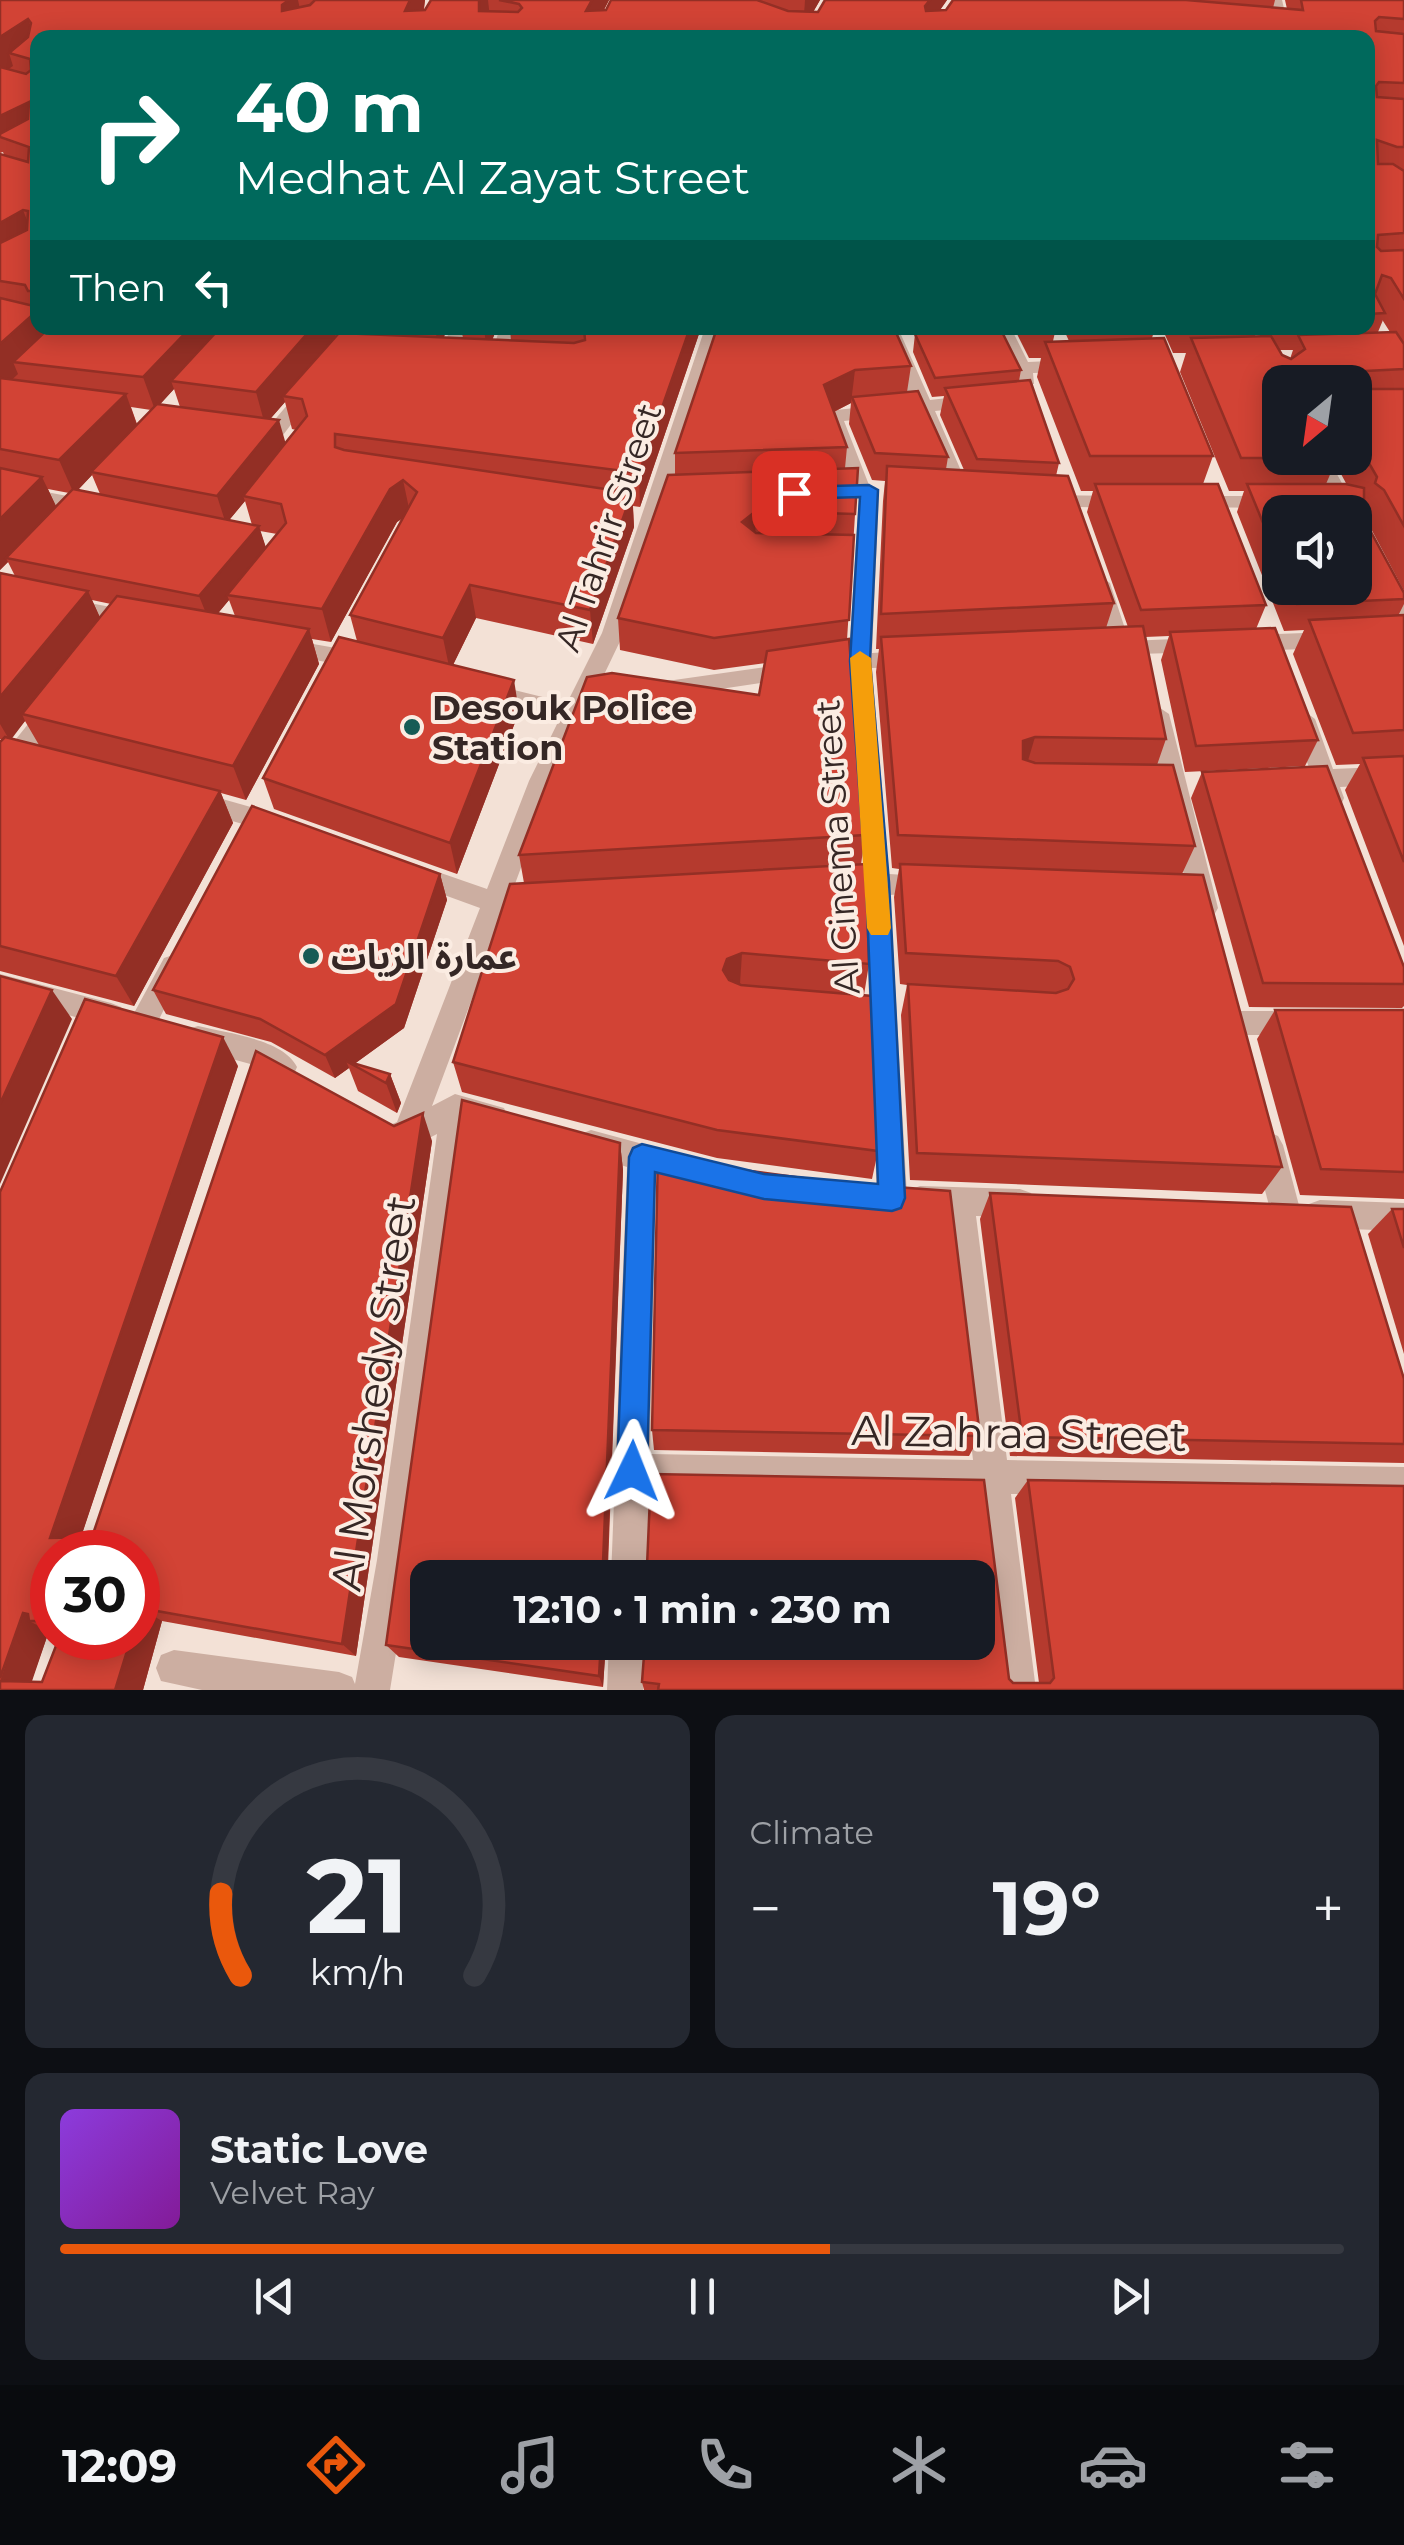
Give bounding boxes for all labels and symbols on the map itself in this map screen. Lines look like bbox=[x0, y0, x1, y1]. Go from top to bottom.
north arrow bbox=[1262, 365, 1372, 475]
street label: Al Tahrir Street bbox=[545, 397, 671, 657]
pin bbox=[752, 451, 837, 536]
place label: Desouk Police Station bbox=[432, 686, 693, 769]
street label: Al Cinema Street bbox=[805, 698, 869, 996]
marker: Desouk Police Station bbox=[401, 716, 423, 738]
place label: عمارة الزيات bbox=[331, 935, 517, 978]
marker: عمارة الزيات bbox=[300, 945, 322, 967]
street label: Al Morshedy Street bbox=[319, 1192, 427, 1594]
street label: Al Zahraa Street bbox=[851, 1404, 1187, 1462]
position arrow bbox=[580, 1419, 684, 1523]
speed limit sign: 30 bbox=[30, 1530, 160, 1660]

